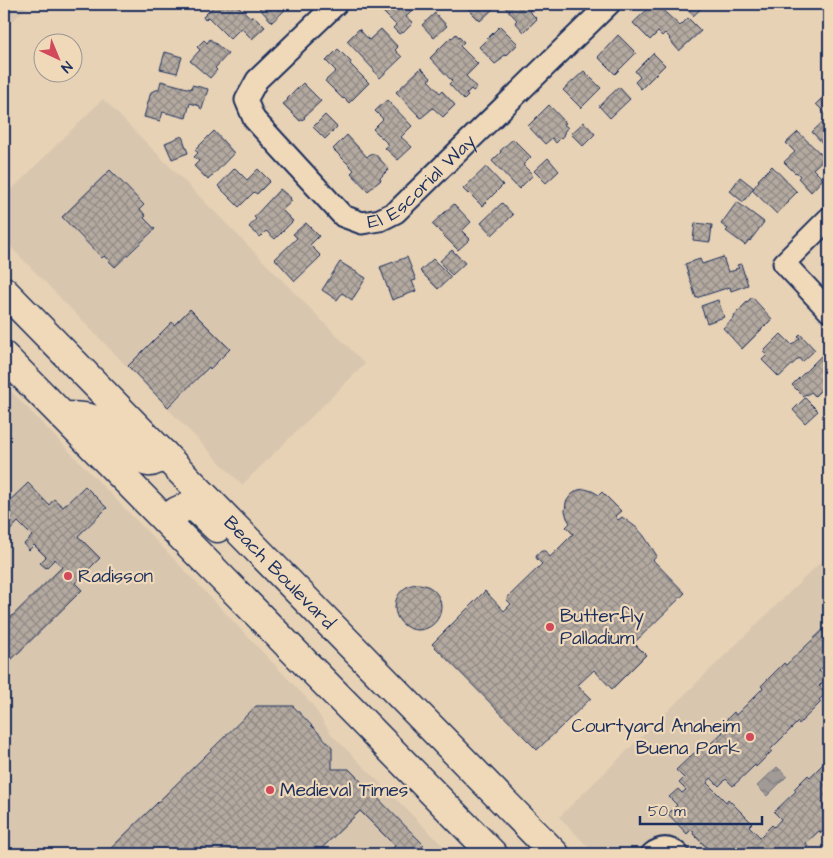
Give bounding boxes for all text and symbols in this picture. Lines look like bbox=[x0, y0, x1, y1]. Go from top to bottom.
north arrow bbox=[32, 32, 82, 82]
text: N bbox=[56, 56, 76, 77]
street label: El Escorial Way bbox=[365, 128, 483, 235]
street label: Beach Boulevard bbox=[218, 510, 342, 636]
place label: Radisson bbox=[78, 563, 153, 590]
marker: Radisson bbox=[62, 570, 74, 582]
place label: Butterfly Palladium bbox=[560, 603, 645, 652]
marker: Butterfly Palladium bbox=[544, 621, 556, 633]
place label: Courtyard Anaheim Buena Park bbox=[571, 713, 740, 762]
marker: Courtyard Anaheim Buena Park bbox=[744, 731, 756, 743]
place label: Medieval Times bbox=[280, 777, 408, 804]
marker: Medieval Times bbox=[264, 784, 276, 796]
scale bar bbox=[640, 793, 763, 825]
text: 50 m bbox=[648, 801, 686, 822]

